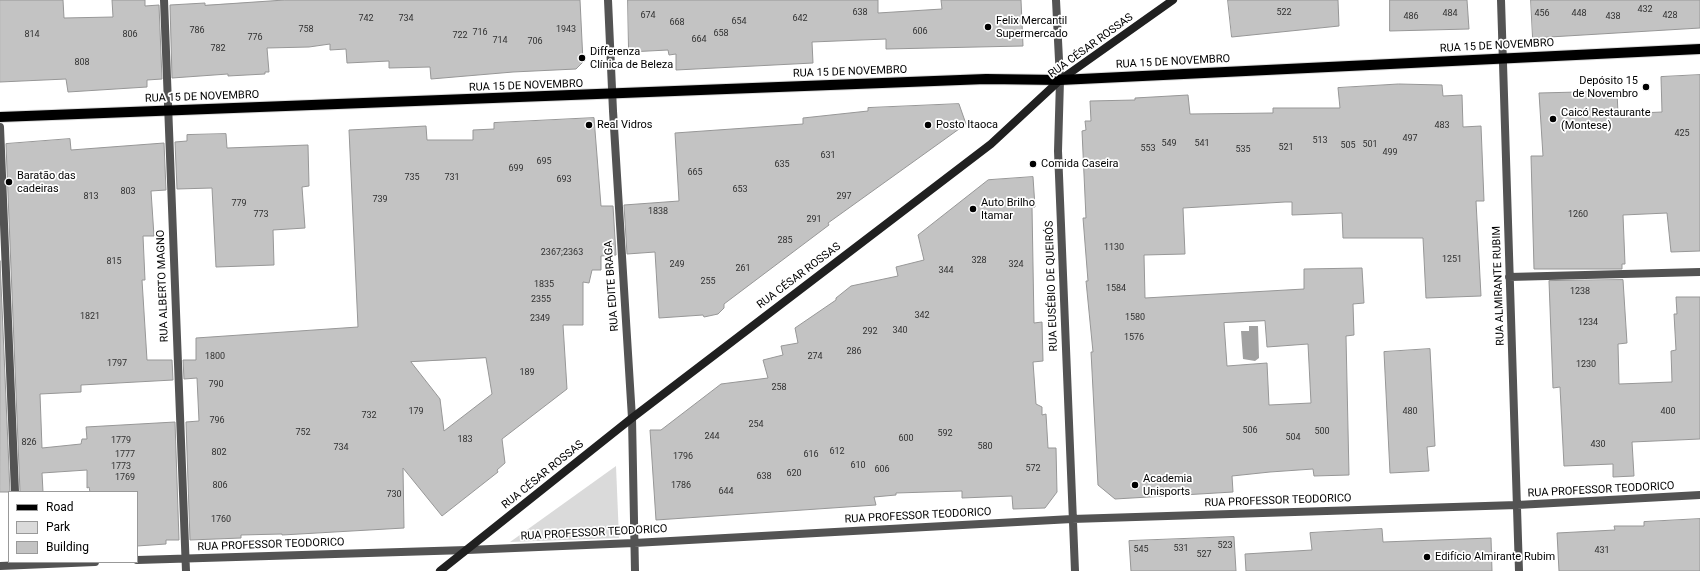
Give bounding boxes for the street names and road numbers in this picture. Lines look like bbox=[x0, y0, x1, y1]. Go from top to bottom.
street label: RUA CÉSAR ROSSAS bbox=[1046, 11, 1136, 81]
street label: RUA 15 DE NOVEMBRO bbox=[1440, 36, 1554, 56]
street label: RUA 15 DE NOVEMBRO bbox=[1116, 52, 1230, 72]
street label: RUA 15 DE NOVEMBRO bbox=[793, 63, 907, 81]
street label: RUA 15 DE NOVEMBRO bbox=[469, 77, 583, 95]
street label: RUA 15 DE NOVEMBRO bbox=[145, 88, 259, 106]
street label: RUA EUSÉBIO DE QUEIRÓS bbox=[1043, 220, 1061, 352]
street label: RUA ALMIRANTE RUBIM bbox=[1490, 226, 1508, 346]
street label: RUA ALBERTO MAGNO bbox=[154, 229, 172, 343]
street label: RUA EDITE BRAGA bbox=[602, 240, 622, 332]
street label: RUA CÉSAR ROSSAS bbox=[755, 240, 843, 312]
street label: RUA CÉSAR ROSSAS bbox=[499, 438, 587, 512]
street label: RUA PROFESSOR TEODORICO bbox=[1527, 480, 1675, 500]
street label: RUA PROFESSOR TEODORICO bbox=[1204, 492, 1352, 510]
street label: RUA PROFESSOR TEODORICO bbox=[844, 506, 992, 526]
street label: RUA PROFESSOR TEODORICO bbox=[520, 523, 668, 543]
street label: RUA PROFESSOR TEODORICO bbox=[197, 536, 345, 554]

